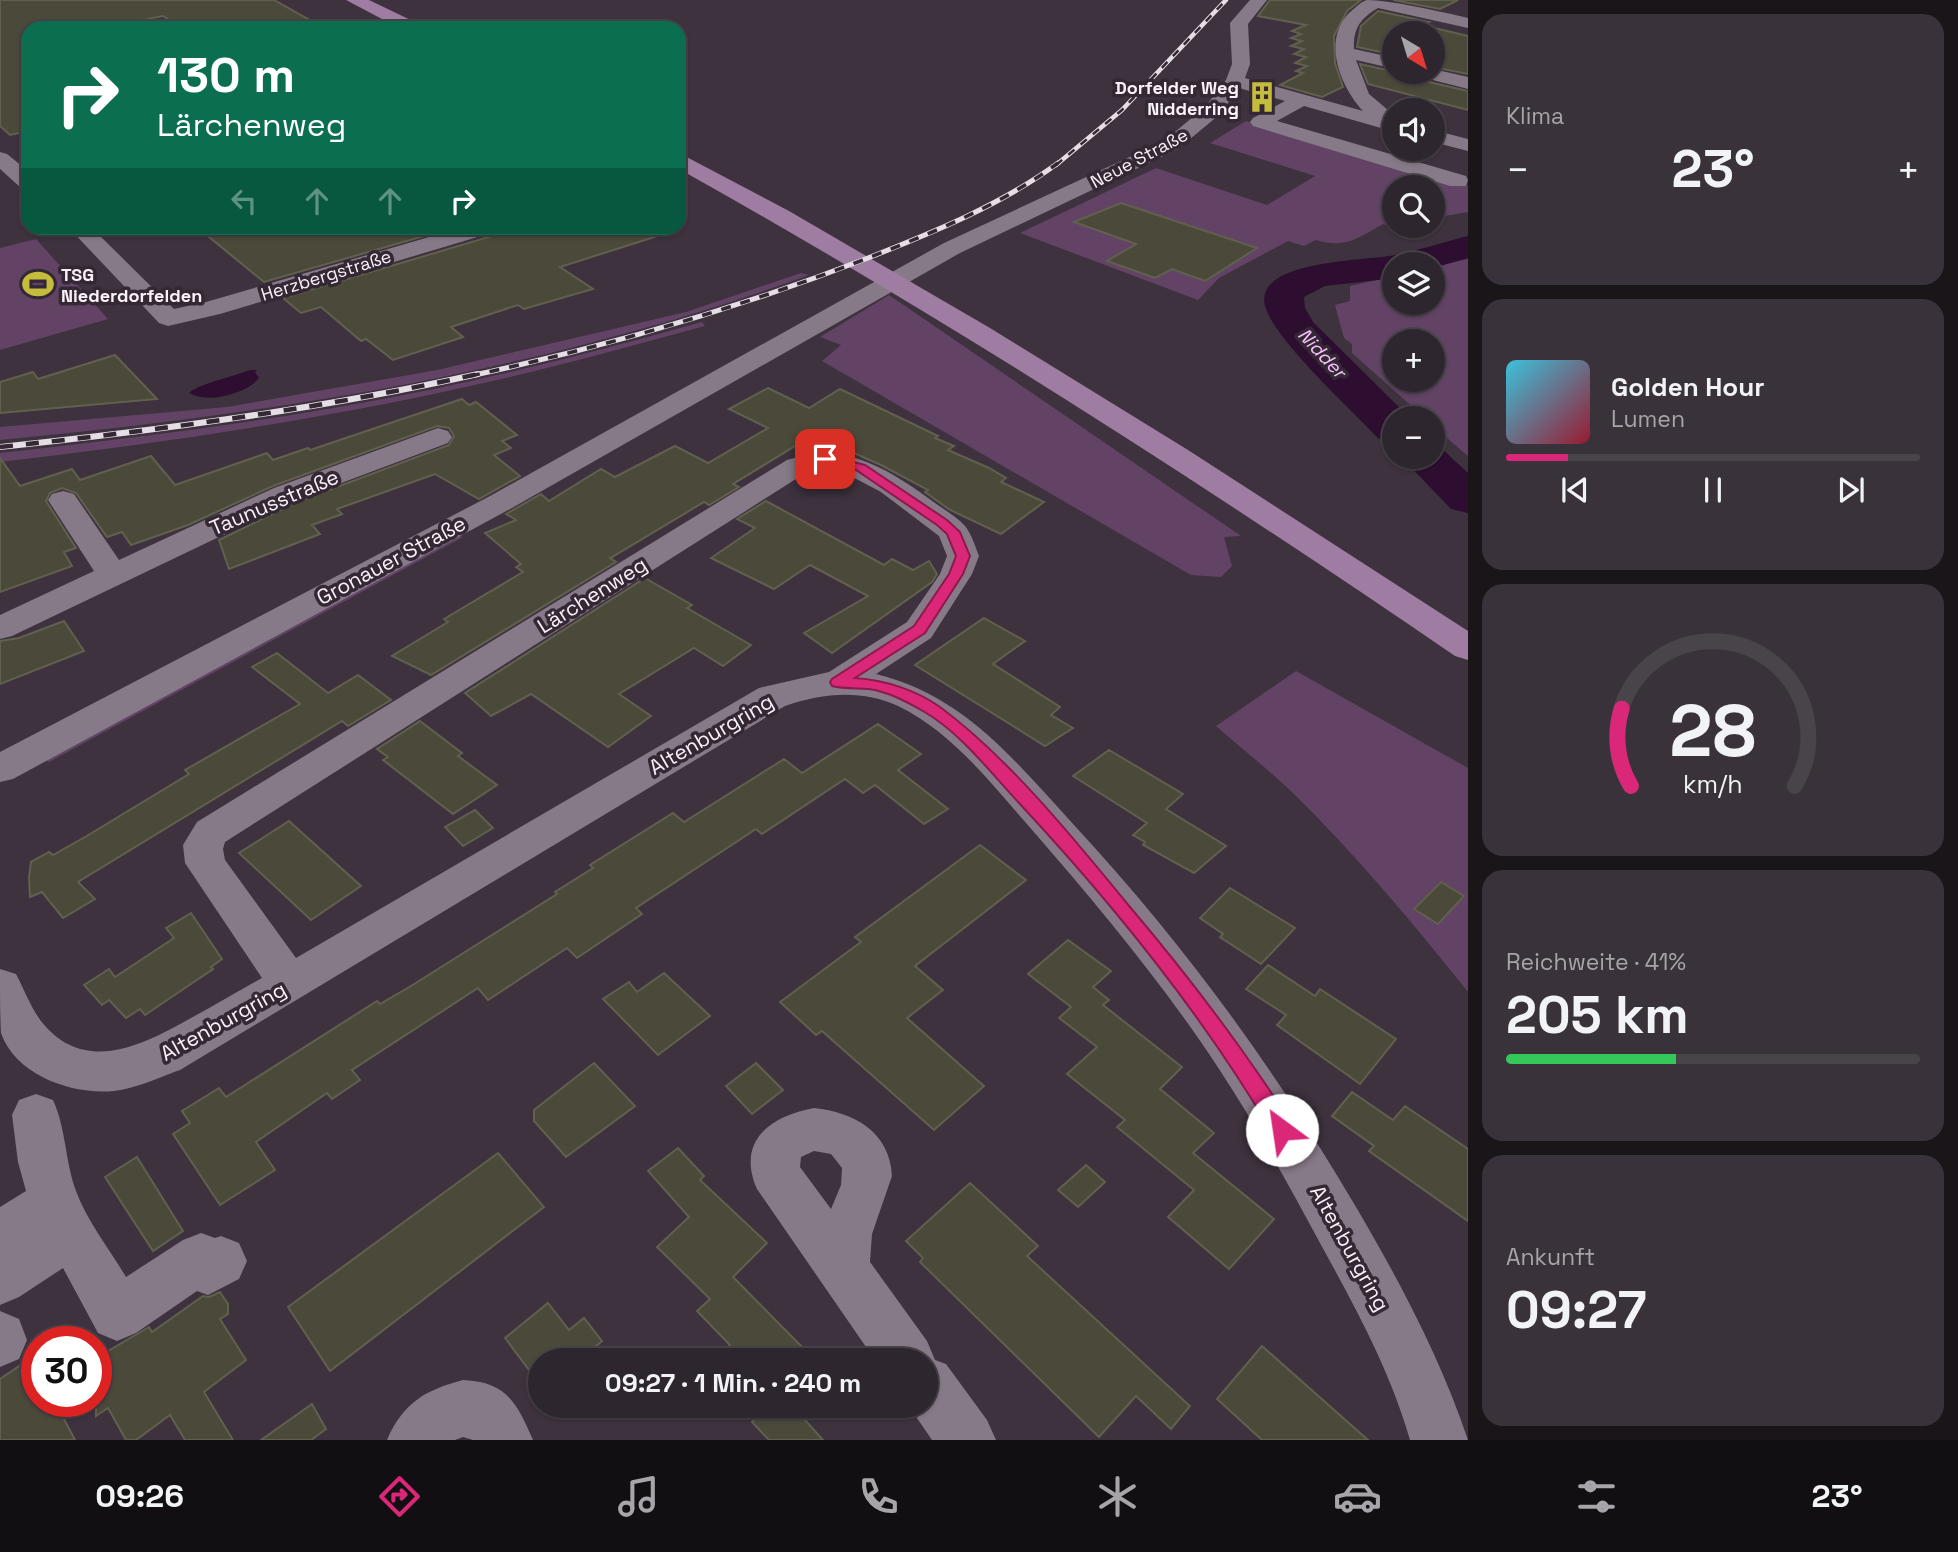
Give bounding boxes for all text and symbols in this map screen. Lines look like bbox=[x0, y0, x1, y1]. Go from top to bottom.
north arrow bbox=[1382, 21, 1446, 84]
map controls bbox=[1382, 21, 1445, 469]
text: 130 m bbox=[157, 44, 295, 106]
icon: right bbox=[42, 49, 133, 140]
place label: Dorfelder Weg Nidderring bbox=[1115, 76, 1239, 120]
building icon: Dorfelder Weg Nidderring bbox=[1245, 80, 1279, 114]
button: sound bbox=[1382, 98, 1445, 161]
text: Klima bbox=[1506, 101, 1564, 131]
text: Lärchenweg bbox=[157, 105, 346, 145]
street label: Neue Straße bbox=[1086, 123, 1192, 193]
text: 23° bbox=[1672, 136, 1755, 202]
text: − bbox=[1506, 146, 1530, 194]
text: + bbox=[1896, 146, 1920, 194]
button: search bbox=[1382, 175, 1445, 238]
icon: left bbox=[225, 182, 263, 220]
icon: ahead bbox=[298, 182, 336, 220]
icon: ahead bbox=[371, 182, 409, 220]
icon: right bbox=[444, 182, 482, 220]
street label: Herzbergstraße bbox=[258, 244, 394, 306]
button: layers bbox=[1382, 252, 1445, 315]
place label: TSG Niederdorfelden bbox=[61, 263, 202, 307]
sports icon: TSG Niederdorfelden bbox=[21, 267, 55, 301]
water label: Nidder bbox=[1292, 322, 1353, 385]
button: + bbox=[1382, 329, 1445, 392]
text: Golden Hour bbox=[1611, 370, 1765, 404]
text: Lumen bbox=[1611, 404, 1685, 434]
button: − bbox=[1382, 406, 1445, 469]
pin bbox=[795, 429, 855, 489]
icon: arrive bbox=[806, 440, 844, 478]
street label: Taunusstraße bbox=[205, 463, 343, 541]
icon: previous bbox=[1556, 471, 1594, 509]
icon: pause bbox=[1694, 471, 1732, 509]
icon: next bbox=[1832, 471, 1870, 509]
street label: Gronauer Straße bbox=[312, 509, 470, 611]
street label: Lärchenweg bbox=[532, 551, 652, 639]
text: 28 bbox=[1670, 684, 1756, 777]
street label: Altenburgring bbox=[644, 687, 778, 781]
text: km/h bbox=[1683, 768, 1743, 800]
text: Reichweite · 41% bbox=[1506, 947, 1686, 977]
street label: Altenburgring bbox=[155, 975, 291, 1067]
text: 205 km bbox=[1506, 982, 1689, 1048]
position arrow bbox=[1245, 1093, 1319, 1167]
street label: Altenburgring bbox=[1304, 1180, 1396, 1316]
text: Ankunft bbox=[1506, 1242, 1595, 1272]
text: 09:27 bbox=[1506, 1277, 1647, 1343]
speed limit sign: 30 bbox=[21, 1326, 112, 1417]
text: 09:27 · 1 Min. · 240 m bbox=[605, 1366, 861, 1400]
icon: directions bbox=[375, 1472, 424, 1521]
icon: music bbox=[614, 1472, 663, 1521]
icon: phone bbox=[854, 1472, 903, 1521]
icon: climate bbox=[1093, 1472, 1142, 1521]
icon: car bbox=[1333, 1472, 1382, 1521]
icon: filters bbox=[1572, 1472, 1621, 1521]
text: 09:26 bbox=[95, 1476, 184, 1516]
text: 23° bbox=[1812, 1476, 1863, 1516]

